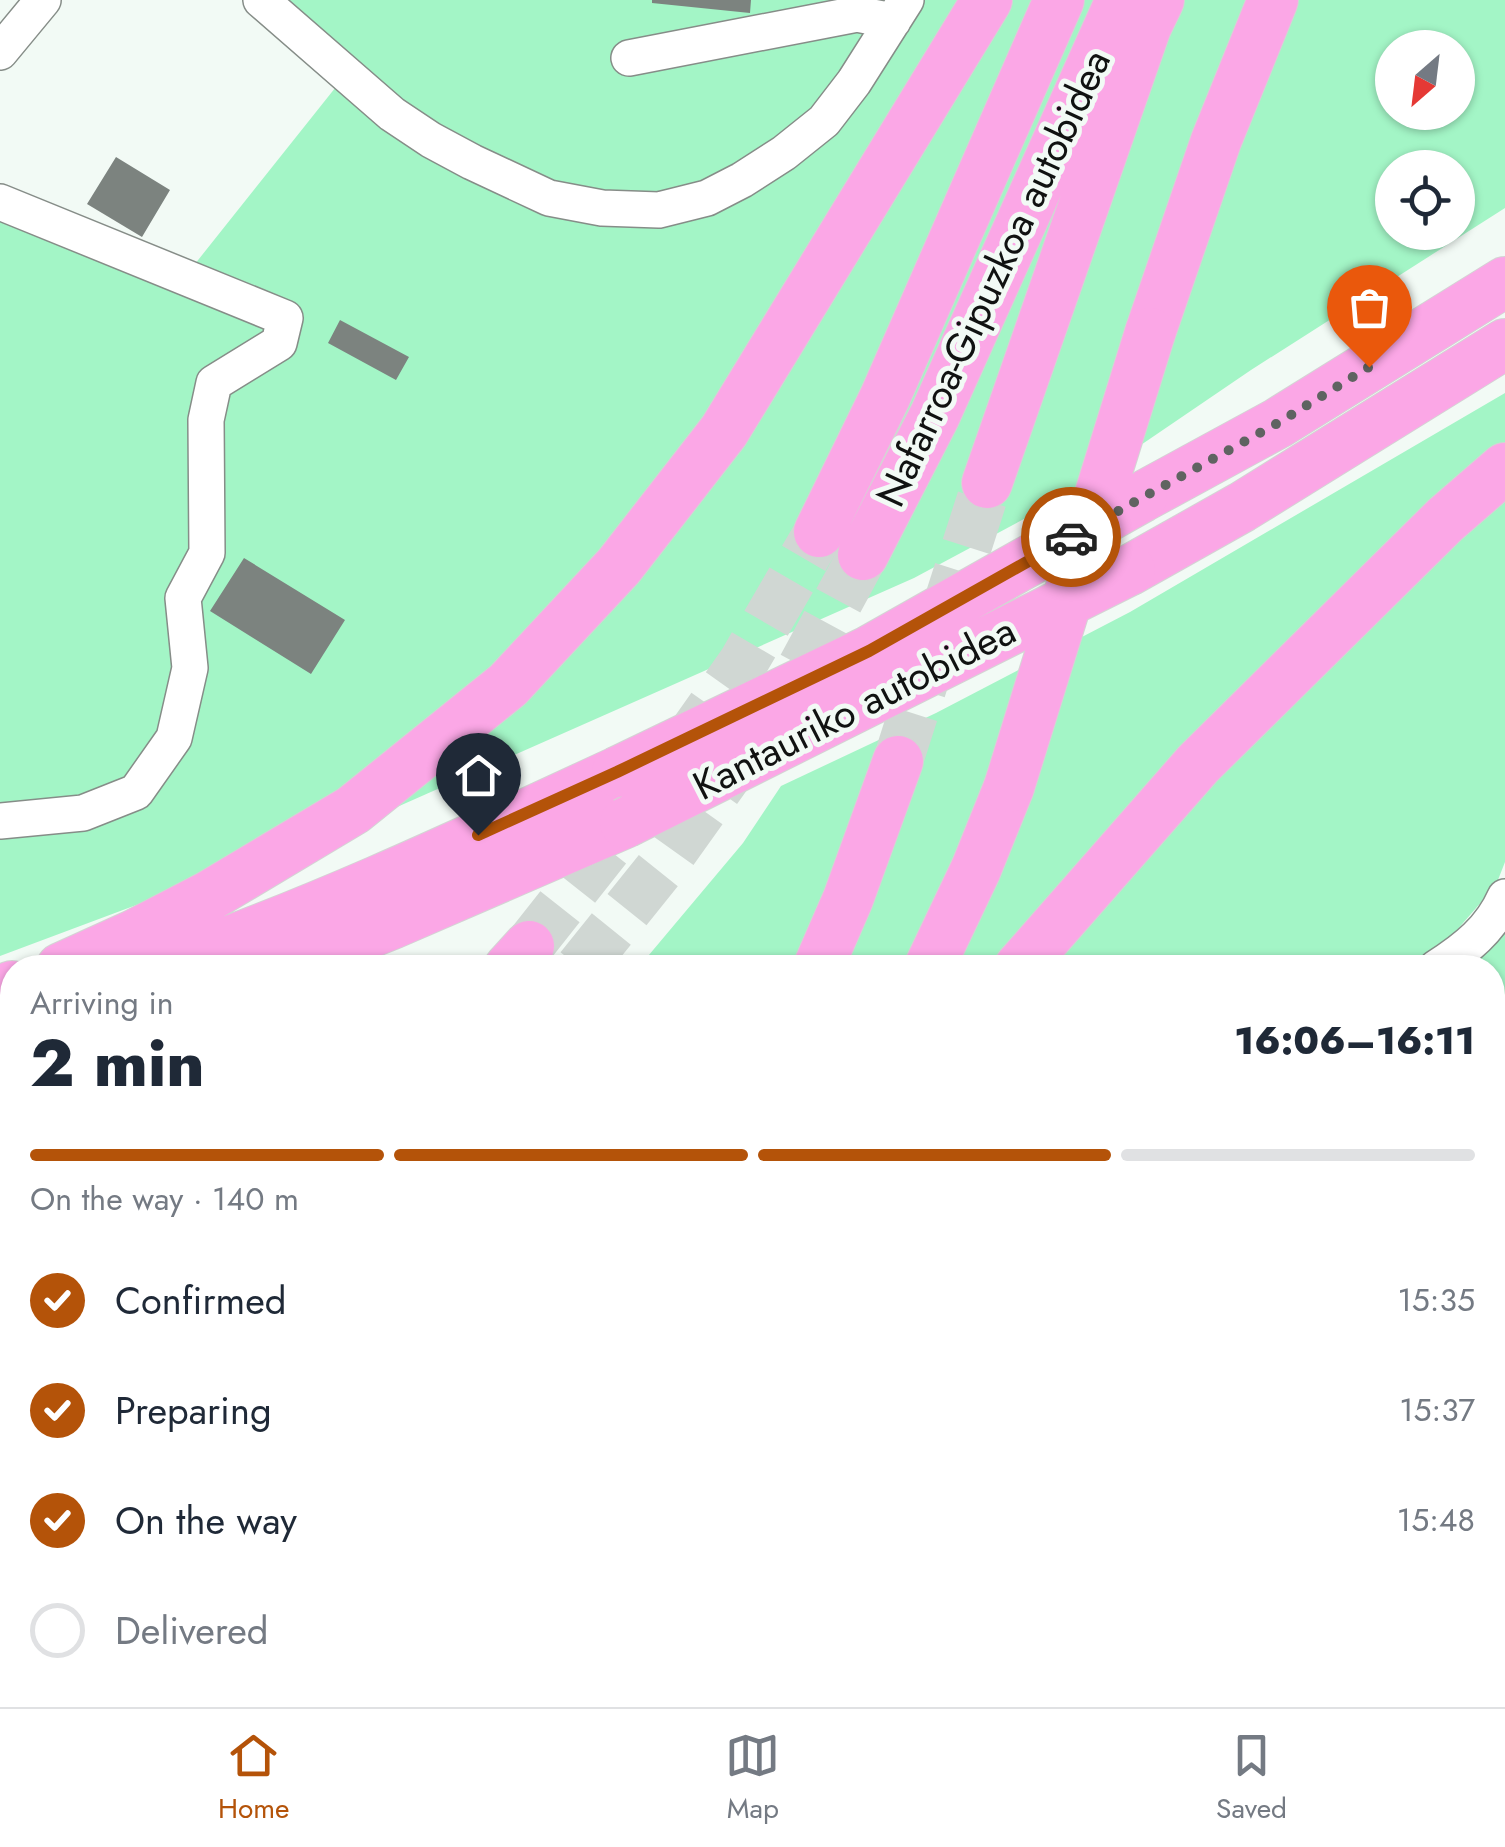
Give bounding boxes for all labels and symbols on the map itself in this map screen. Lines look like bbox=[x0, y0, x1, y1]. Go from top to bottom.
north arrow bbox=[1375, 30, 1475, 130]
street label: Nafarroa-Gipuzkoa autobidea bbox=[861, 40, 1125, 516]
pin bbox=[1327, 265, 1412, 368]
courier bbox=[1021, 487, 1121, 587]
street label: Kantauriko autobidea bbox=[683, 602, 1025, 814]
pin bbox=[436, 733, 521, 836]

